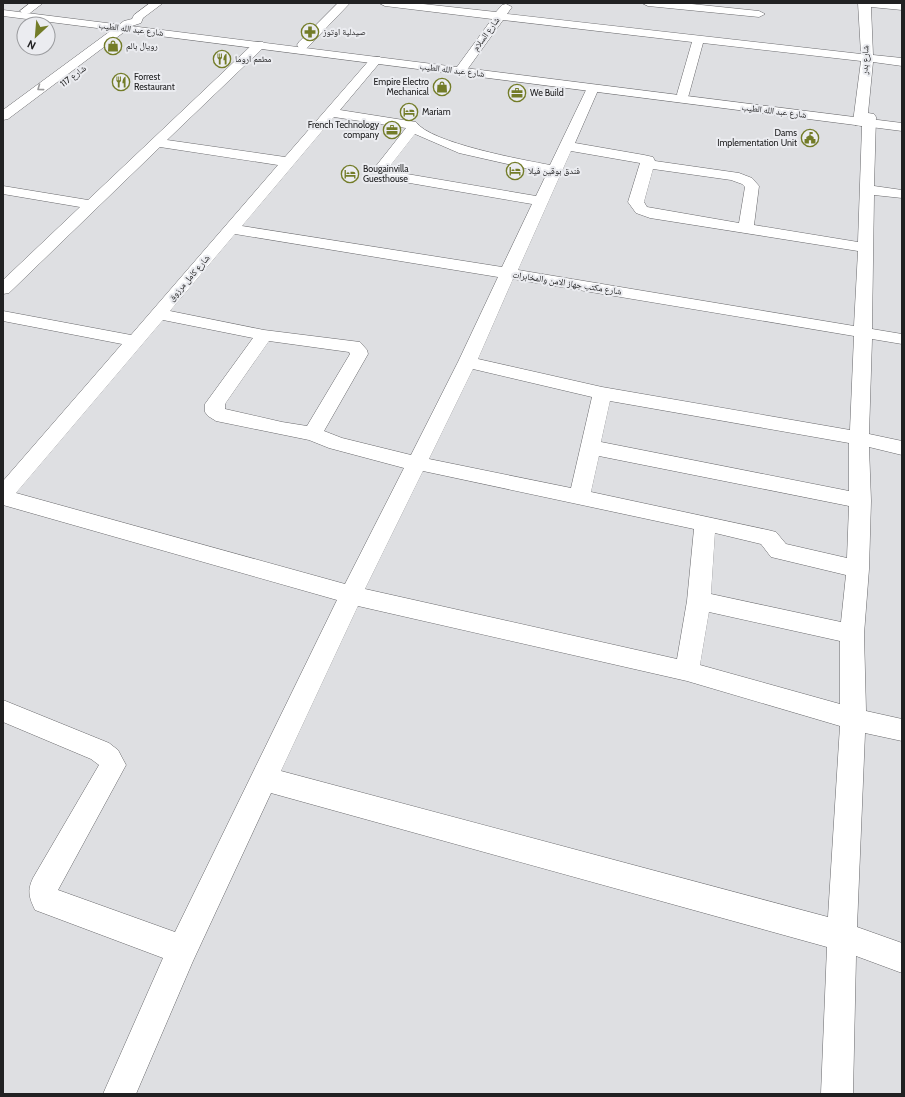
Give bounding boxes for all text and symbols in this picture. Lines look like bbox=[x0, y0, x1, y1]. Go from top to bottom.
street label: شارع السلام bbox=[470, 15, 503, 54]
north arrow bbox=[16, 16, 56, 56]
street label: شارع عبد الله الطيب bbox=[98, 19, 164, 39]
pharmacy icon: صيدلية اوتوز bbox=[300, 22, 320, 42]
place label: صيدلية اوتوز bbox=[322, 26, 366, 37]
shop icon: رويال بالم bbox=[103, 36, 123, 56]
text: N bbox=[25, 37, 38, 53]
place label: رويال بالم bbox=[126, 40, 158, 52]
street label: شارع بدر bbox=[858, 45, 872, 76]
restaurant icon: مطعم اروما bbox=[212, 49, 232, 69]
place label: مطعم اروما bbox=[235, 53, 271, 65]
street label: شارع عبد الله الطيب bbox=[419, 60, 485, 80]
street label: شارع 117 bbox=[58, 62, 88, 90]
place label: Forrest Restaurant bbox=[134, 71, 175, 92]
restaurant icon: Forrest Restaurant bbox=[111, 72, 131, 92]
place label: Empire Electro Mechanical bbox=[373, 76, 430, 97]
shop icon: Empire Electro Mechanical bbox=[432, 77, 452, 97]
office icon: We Build bbox=[507, 83, 527, 103]
one-way arrow bbox=[38, 84, 45, 91]
place label: We Build bbox=[530, 87, 564, 98]
street label: شارع عبد الله الطيب bbox=[741, 101, 807, 121]
hotel icon: Mariam bbox=[399, 102, 419, 122]
place label: Mariam bbox=[422, 106, 451, 117]
place label: French Technology company bbox=[308, 119, 379, 140]
office icon: French Technology company bbox=[382, 120, 402, 140]
place label: Dams Implementation Unit bbox=[717, 127, 797, 148]
public building icon: Dams Implementation Unit bbox=[800, 128, 820, 148]
hotel icon: فندق بوقين فيلا bbox=[505, 161, 525, 181]
place label: Bougainvilla Guesthouse bbox=[363, 163, 409, 184]
hotel icon: Bougainvilla Guesthouse bbox=[340, 164, 360, 184]
place label: فندق بوقين فيلا bbox=[528, 165, 580, 176]
street label: شارع كامل مرزوق bbox=[165, 252, 213, 304]
street label: شارع مكتب جهاز الامن والمخابرات bbox=[511, 268, 623, 298]

